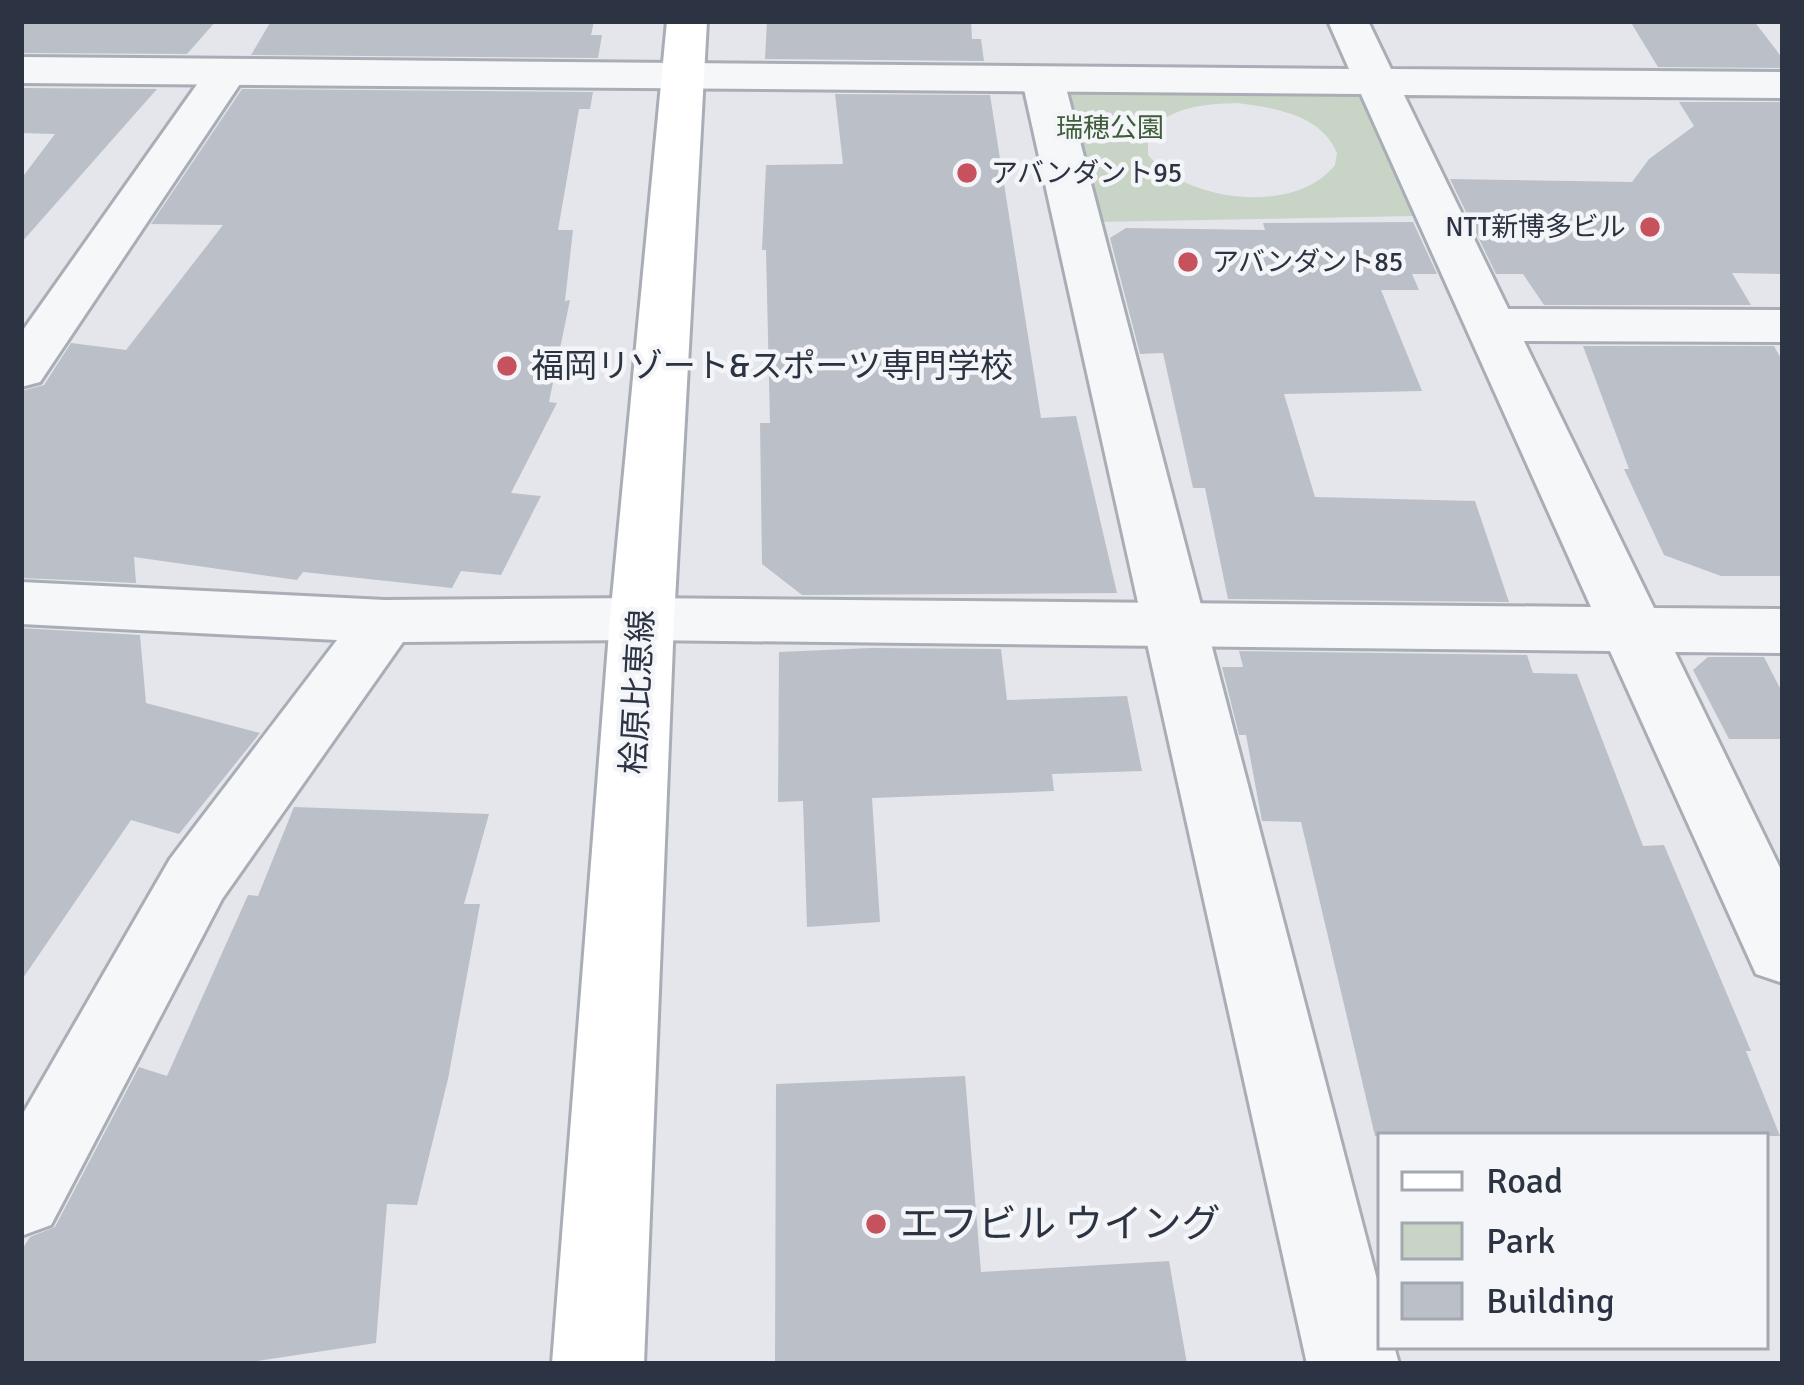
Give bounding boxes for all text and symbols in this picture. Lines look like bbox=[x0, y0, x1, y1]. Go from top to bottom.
park label: 瑞穂公園 bbox=[1056, 112, 1164, 145]
place label: アバンダント95 bbox=[991, 157, 1182, 190]
marker: アバンダント95 bbox=[954, 160, 980, 186]
place label: NTT新博多ビル bbox=[1445, 211, 1626, 244]
marker: NTT新博多ビル bbox=[1637, 214, 1663, 240]
place label: アバンダント85 bbox=[1212, 246, 1403, 279]
marker: アバンダント85 bbox=[1175, 249, 1201, 275]
place label: 福岡リゾート&スポーツ専門学校 bbox=[531, 346, 1013, 387]
marker: 福岡リゾート&スポーツ専門学校 bbox=[494, 353, 520, 379]
street label: 桧原比恵線 bbox=[613, 609, 663, 775]
legend bbox=[1378, 1133, 1768, 1349]
text: Road bbox=[1486, 1159, 1563, 1204]
place label: エフビル ウイング bbox=[900, 1200, 1221, 1248]
marker: エフビル ウイング bbox=[863, 1211, 889, 1237]
text: Park bbox=[1486, 1219, 1555, 1264]
text: Building bbox=[1486, 1279, 1615, 1324]

